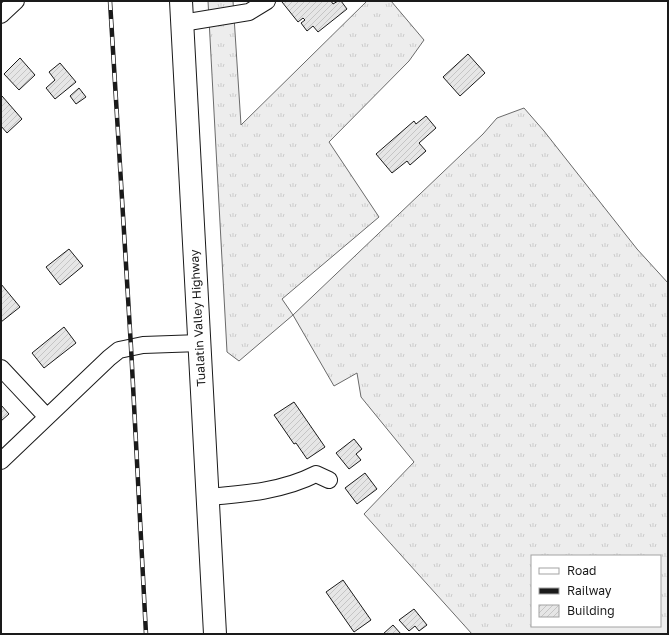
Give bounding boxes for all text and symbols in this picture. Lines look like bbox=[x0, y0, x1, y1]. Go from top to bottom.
street label: Tualatin Valley Highway bbox=[186, 249, 209, 387]
legend bbox=[531, 555, 661, 627]
text: Road bbox=[567, 563, 596, 578]
text: Railway bbox=[567, 583, 612, 598]
text: Building bbox=[567, 603, 615, 618]

